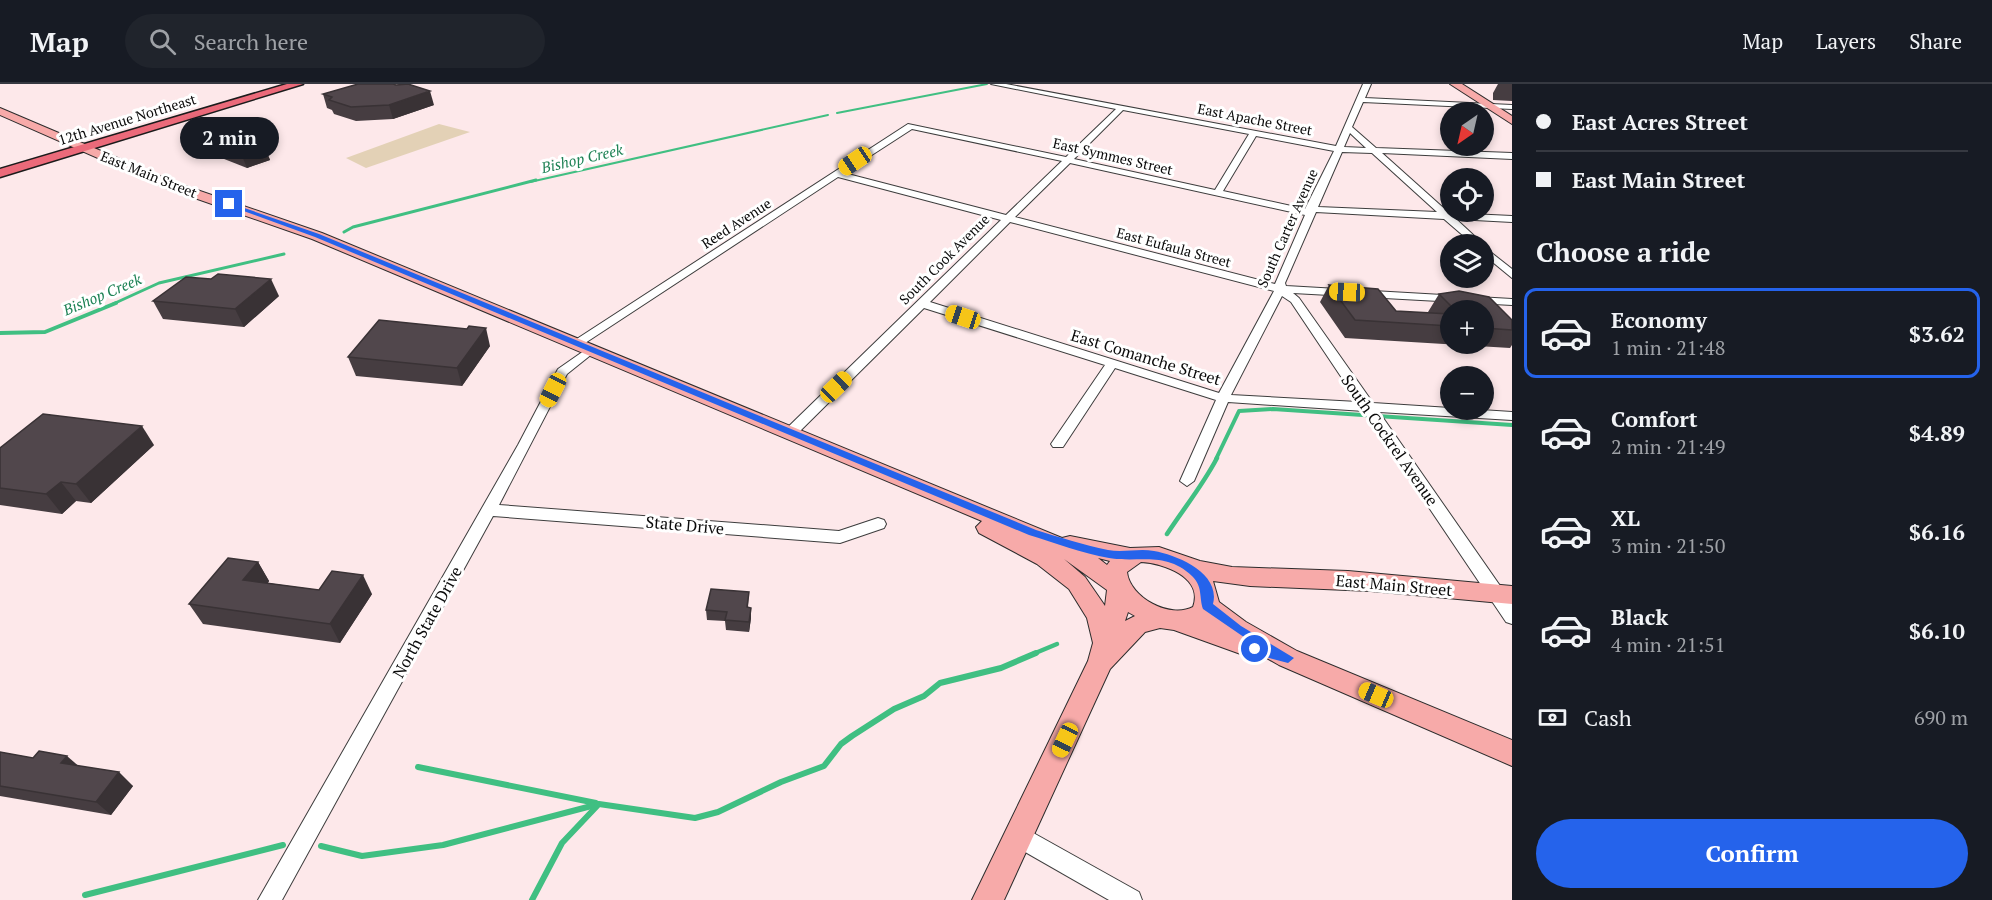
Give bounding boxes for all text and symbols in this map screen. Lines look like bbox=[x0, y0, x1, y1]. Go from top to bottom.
search box bbox=[125, 14, 545, 68]
text: Map bbox=[30, 23, 89, 60]
icon: search bbox=[146, 25, 179, 58]
text: Search here bbox=[194, 27, 308, 56]
text: Map bbox=[1742, 27, 1783, 55]
text: Layers bbox=[1816, 27, 1876, 55]
text: Share bbox=[1909, 27, 1962, 55]
street label: 12th Avenue Northeast bbox=[56, 89, 199, 149]
street label: East Apache Street bbox=[1196, 99, 1315, 140]
north arrow bbox=[1440, 102, 1494, 156]
map controls bbox=[1440, 102, 1494, 420]
text: East Acres Street bbox=[1572, 107, 1748, 136]
callout: 2 min bbox=[180, 117, 278, 159]
text: 2 min bbox=[202, 124, 257, 151]
street label: East Symmes Street bbox=[1051, 133, 1176, 179]
water label: Bishop Creek bbox=[538, 139, 626, 177]
car bbox=[835, 143, 875, 179]
street label: East Main Street bbox=[98, 146, 201, 202]
text: East Main Street bbox=[1572, 165, 1745, 194]
street label: South Carter Avenue bbox=[1252, 166, 1322, 290]
button: locate bbox=[1440, 168, 1494, 222]
route end bbox=[215, 190, 242, 217]
street label: Reed Avenue bbox=[697, 193, 775, 253]
street label: South Cook Avenue bbox=[895, 210, 993, 308]
street label: East Eufaula Street bbox=[1115, 223, 1234, 272]
button: layers bbox=[1440, 234, 1494, 288]
text: Choose a ride bbox=[1536, 234, 1711, 270]
water label: Bishop Creek bbox=[59, 268, 145, 320]
car bbox=[1329, 282, 1365, 302]
button: + bbox=[1440, 300, 1494, 354]
car bbox=[943, 303, 983, 331]
text: Economy bbox=[1611, 305, 1707, 334]
icon: car bbox=[1539, 306, 1593, 360]
text: $3.62 bbox=[1909, 319, 1965, 348]
street label: East Comanche Street bbox=[1068, 324, 1224, 390]
text: 1 min · 21:48 bbox=[1611, 334, 1725, 361]
button: − bbox=[1440, 366, 1494, 420]
car bbox=[817, 368, 855, 406]
car bbox=[537, 370, 569, 410]
street label: South Cockrel Avenue bbox=[1336, 370, 1444, 510]
text: Comfort bbox=[1611, 404, 1697, 433]
icon: car bbox=[1539, 405, 1593, 459]
text: $4.89 bbox=[1909, 418, 1965, 447]
text: 2 min · 21:49 bbox=[1611, 433, 1725, 460]
text: XL bbox=[1611, 503, 1640, 532]
icon: car bbox=[1539, 504, 1593, 558]
street label: State Drive bbox=[645, 511, 725, 539]
text: $6.16 bbox=[1909, 517, 1965, 546]
text: 3 min · 21:50 bbox=[1611, 532, 1725, 559]
street label: North State Drive bbox=[387, 562, 467, 682]
street label: East Main Street bbox=[1335, 569, 1453, 601]
text: Black bbox=[1611, 602, 1668, 631]
icon: car bbox=[1539, 603, 1593, 657]
text: $6.10 bbox=[1909, 616, 1965, 645]
text: 4 min · 21:51 bbox=[1611, 631, 1725, 658]
route start bbox=[1241, 635, 1268, 662]
car bbox=[1356, 680, 1396, 710]
icon: cash bbox=[1536, 701, 1569, 734]
text: Cash bbox=[1584, 703, 1632, 732]
text: 690 m bbox=[1914, 704, 1968, 731]
car bbox=[1049, 720, 1081, 760]
button: Confirm bbox=[1536, 819, 1968, 888]

